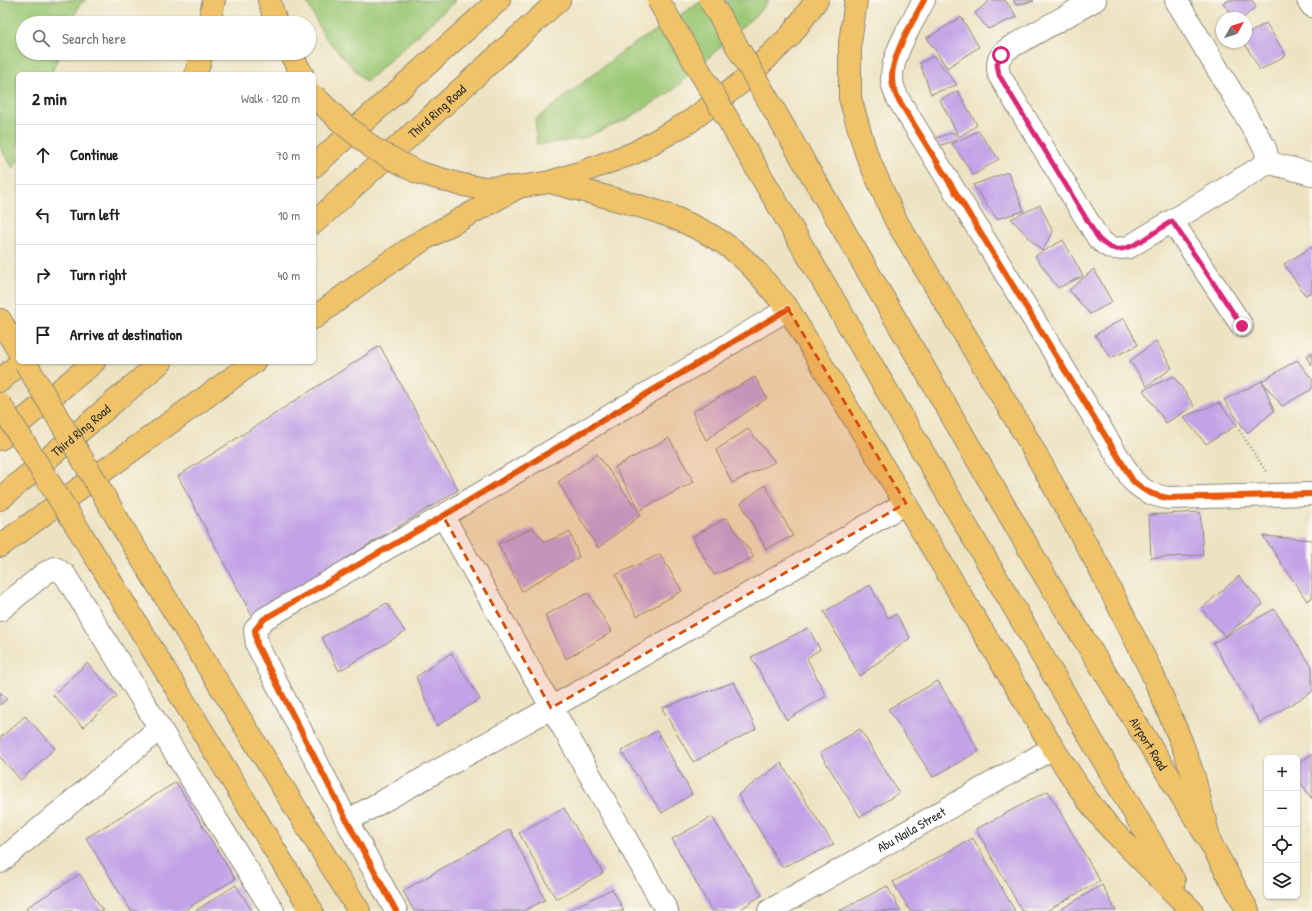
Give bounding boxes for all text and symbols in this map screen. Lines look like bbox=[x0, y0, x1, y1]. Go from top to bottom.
north arrow bbox=[1216, 12, 1252, 48]
search box bbox=[16, 16, 316, 60]
icon: search bbox=[30, 27, 52, 49]
text: Search here bbox=[62, 28, 126, 49]
route start bbox=[992, 46, 1010, 64]
street label: Third Ring Road bbox=[404, 80, 470, 142]
text: 2 min bbox=[32, 87, 67, 110]
text: Walk · 120 m bbox=[241, 89, 300, 107]
icon: ahead bbox=[32, 144, 54, 166]
text: Continue bbox=[70, 144, 118, 165]
text: 70 m bbox=[276, 146, 300, 164]
icon: left bbox=[32, 204, 54, 226]
text: Turn left bbox=[70, 204, 120, 225]
text: 10 m bbox=[278, 206, 300, 224]
icon: right bbox=[32, 264, 54, 286]
text: Turn right bbox=[70, 264, 126, 285]
text: 40 m bbox=[277, 266, 300, 284]
route end bbox=[1233, 317, 1251, 335]
icon: arrive bbox=[32, 324, 54, 346]
text: Arrive at destination bbox=[70, 324, 182, 345]
street label: Third Ring Road bbox=[47, 400, 114, 461]
street label: Airport Road bbox=[1126, 714, 1172, 773]
map controls bbox=[1264, 755, 1300, 899]
button: + bbox=[1264, 755, 1300, 791]
button: − bbox=[1264, 791, 1300, 827]
street label: Abu Naila Street bbox=[873, 802, 949, 856]
button: locate bbox=[1264, 827, 1300, 863]
button: layers bbox=[1264, 863, 1300, 899]

